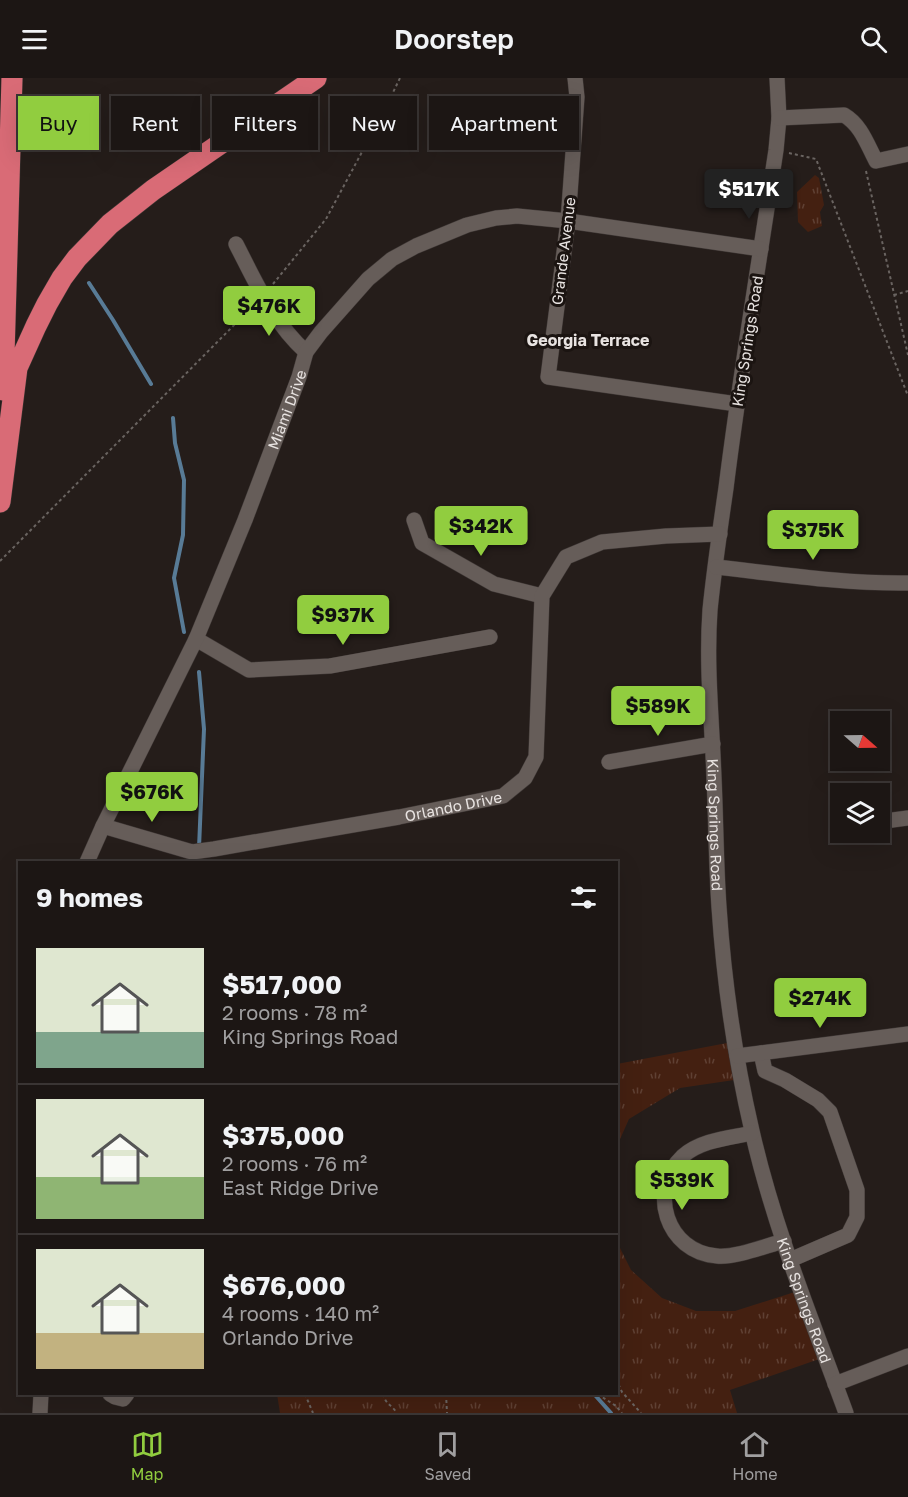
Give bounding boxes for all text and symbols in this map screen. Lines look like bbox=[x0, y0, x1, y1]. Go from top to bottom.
icon: menu bbox=[18, 23, 51, 56]
text: Doorstep bbox=[394, 23, 514, 55]
icon: search bbox=[857, 23, 890, 56]
chip: Buy bbox=[18, 96, 99, 150]
chip: Rent bbox=[111, 96, 200, 150]
chip: Filters bbox=[212, 96, 318, 150]
chip: New bbox=[330, 96, 417, 150]
chip: Apartment bbox=[429, 96, 579, 150]
pin: $517K bbox=[707, 169, 791, 220]
text: $517K bbox=[718, 176, 780, 200]
street label: Grande Avenue bbox=[547, 196, 579, 306]
street label: King Springs Road bbox=[728, 274, 766, 408]
pin: $476K bbox=[227, 286, 311, 337]
text: $476K bbox=[237, 293, 301, 317]
district label: Georgia Terrace bbox=[526, 330, 650, 350]
street label: Miami Drive bbox=[264, 367, 310, 452]
pin: $342K bbox=[439, 506, 523, 557]
pin: $375K bbox=[771, 510, 855, 561]
text: $342K bbox=[449, 513, 513, 537]
text: $375K bbox=[781, 517, 845, 541]
pin: $937K bbox=[301, 595, 385, 646]
text: $937K bbox=[311, 602, 375, 626]
pin: $589K bbox=[616, 686, 700, 737]
text: $589K bbox=[625, 693, 691, 717]
north arrow bbox=[830, 711, 890, 771]
map controls bbox=[830, 711, 890, 843]
street label: King Springs Road bbox=[704, 758, 727, 891]
pin: $676K bbox=[110, 772, 194, 823]
text: $676K bbox=[120, 779, 184, 803]
button: layers bbox=[830, 783, 890, 843]
street label: Orlando Drive bbox=[403, 787, 504, 825]
icon: filters bbox=[567, 881, 600, 914]
text: 9 homes bbox=[36, 882, 143, 913]
text: $517,000 bbox=[222, 969, 342, 1000]
icon: home bbox=[84, 972, 156, 1044]
pin: $274K bbox=[778, 978, 862, 1029]
text: $274K bbox=[788, 985, 852, 1009]
text: 2 rooms · 78 m² bbox=[222, 1000, 367, 1024]
text: King Springs Road bbox=[222, 1024, 398, 1048]
text: $375,000 bbox=[222, 1120, 344, 1151]
icon: home bbox=[84, 1123, 156, 1195]
text: 2 rooms · 76 m² bbox=[222, 1151, 367, 1175]
pin: $539K bbox=[640, 1160, 724, 1211]
text: $539K bbox=[650, 1167, 715, 1191]
text: East Ridge Drive bbox=[222, 1175, 379, 1199]
street label: King Springs Road bbox=[774, 1235, 836, 1365]
text: $676,000 bbox=[222, 1270, 346, 1301]
icon: home bbox=[84, 1273, 156, 1345]
text: 4 rooms · 140 m² bbox=[222, 1301, 379, 1325]
text: Orlando Drive bbox=[222, 1325, 353, 1349]
tab: Map bbox=[131, 1428, 164, 1484]
tab: Saved bbox=[425, 1428, 471, 1484]
tab: Home bbox=[732, 1428, 777, 1484]

